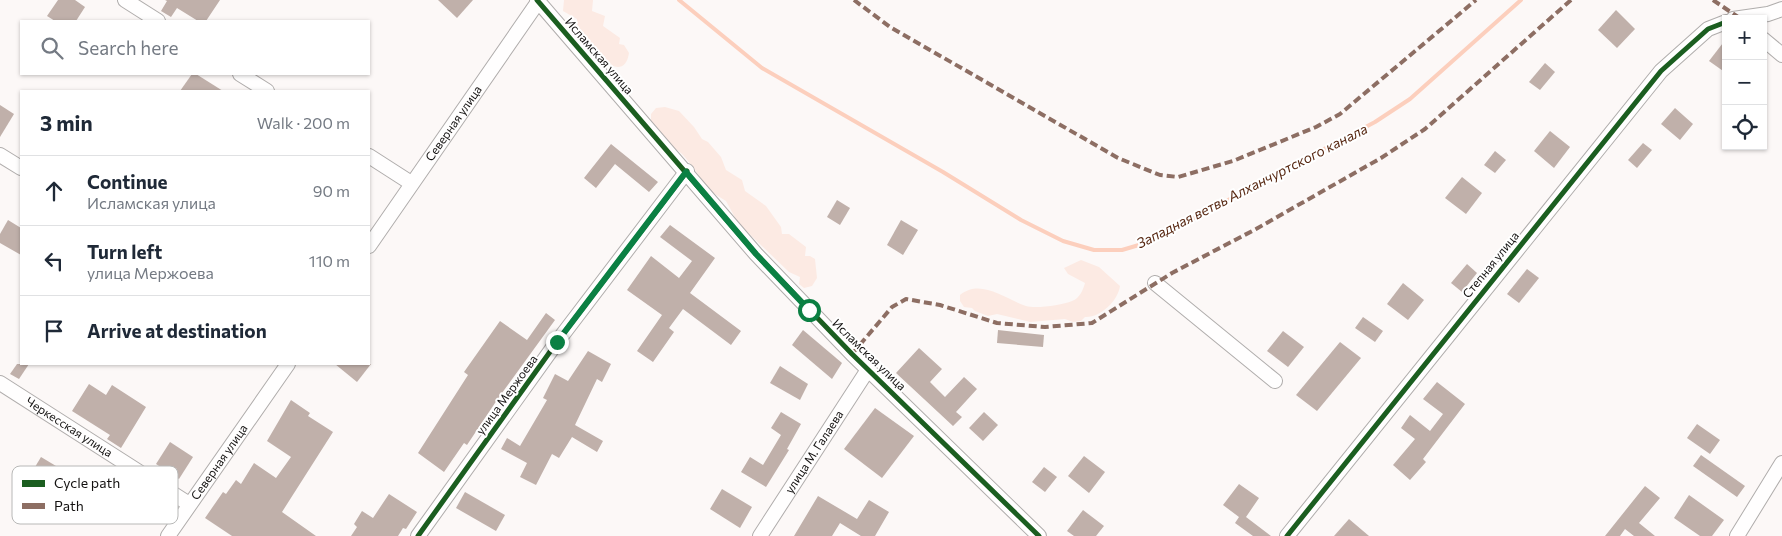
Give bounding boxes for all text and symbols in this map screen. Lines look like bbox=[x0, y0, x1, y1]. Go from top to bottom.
street label: Исламская улица bbox=[563, 14, 637, 96]
map controls bbox=[1722, 15, 1767, 150]
button: + bbox=[1722, 15, 1767, 60]
search box bbox=[20, 20, 370, 75]
icon: search bbox=[38, 34, 66, 62]
text: Search here bbox=[78, 36, 178, 59]
button: − bbox=[1722, 60, 1767, 105]
street label: Северная улица bbox=[422, 82, 484, 163]
button: locate bbox=[1722, 105, 1767, 150]
text: 3 min bbox=[40, 110, 93, 135]
text: Walk · 200 m bbox=[257, 113, 350, 132]
water label: Западная ветвь Алханчуртского канала bbox=[1133, 120, 1370, 251]
text: Continue bbox=[87, 170, 167, 193]
icon: ahead bbox=[40, 177, 68, 205]
text: 90 m bbox=[313, 181, 350, 200]
text: Исламская улица bbox=[87, 193, 216, 212]
street label: Степная улица bbox=[1459, 228, 1521, 300]
text: Turn left bbox=[87, 240, 162, 263]
icon: left bbox=[40, 247, 68, 275]
text: 110 m bbox=[309, 251, 350, 270]
text: улица Мержоева bbox=[87, 263, 214, 282]
route start bbox=[798, 299, 821, 322]
street label: Исламская улица bbox=[830, 316, 909, 393]
icon: arrive bbox=[40, 317, 68, 345]
text: Arrive at destination bbox=[87, 319, 267, 342]
route end bbox=[546, 331, 569, 354]
street label: улица Мержоева bbox=[473, 352, 540, 437]
street label: Черкесская улица bbox=[24, 394, 115, 459]
street label: улица М. Галаева bbox=[782, 408, 846, 496]
street label: Северная улица bbox=[188, 421, 250, 502]
legend bbox=[12, 466, 178, 524]
text: Cycle path bbox=[54, 474, 120, 491]
text: Path bbox=[54, 497, 84, 514]

